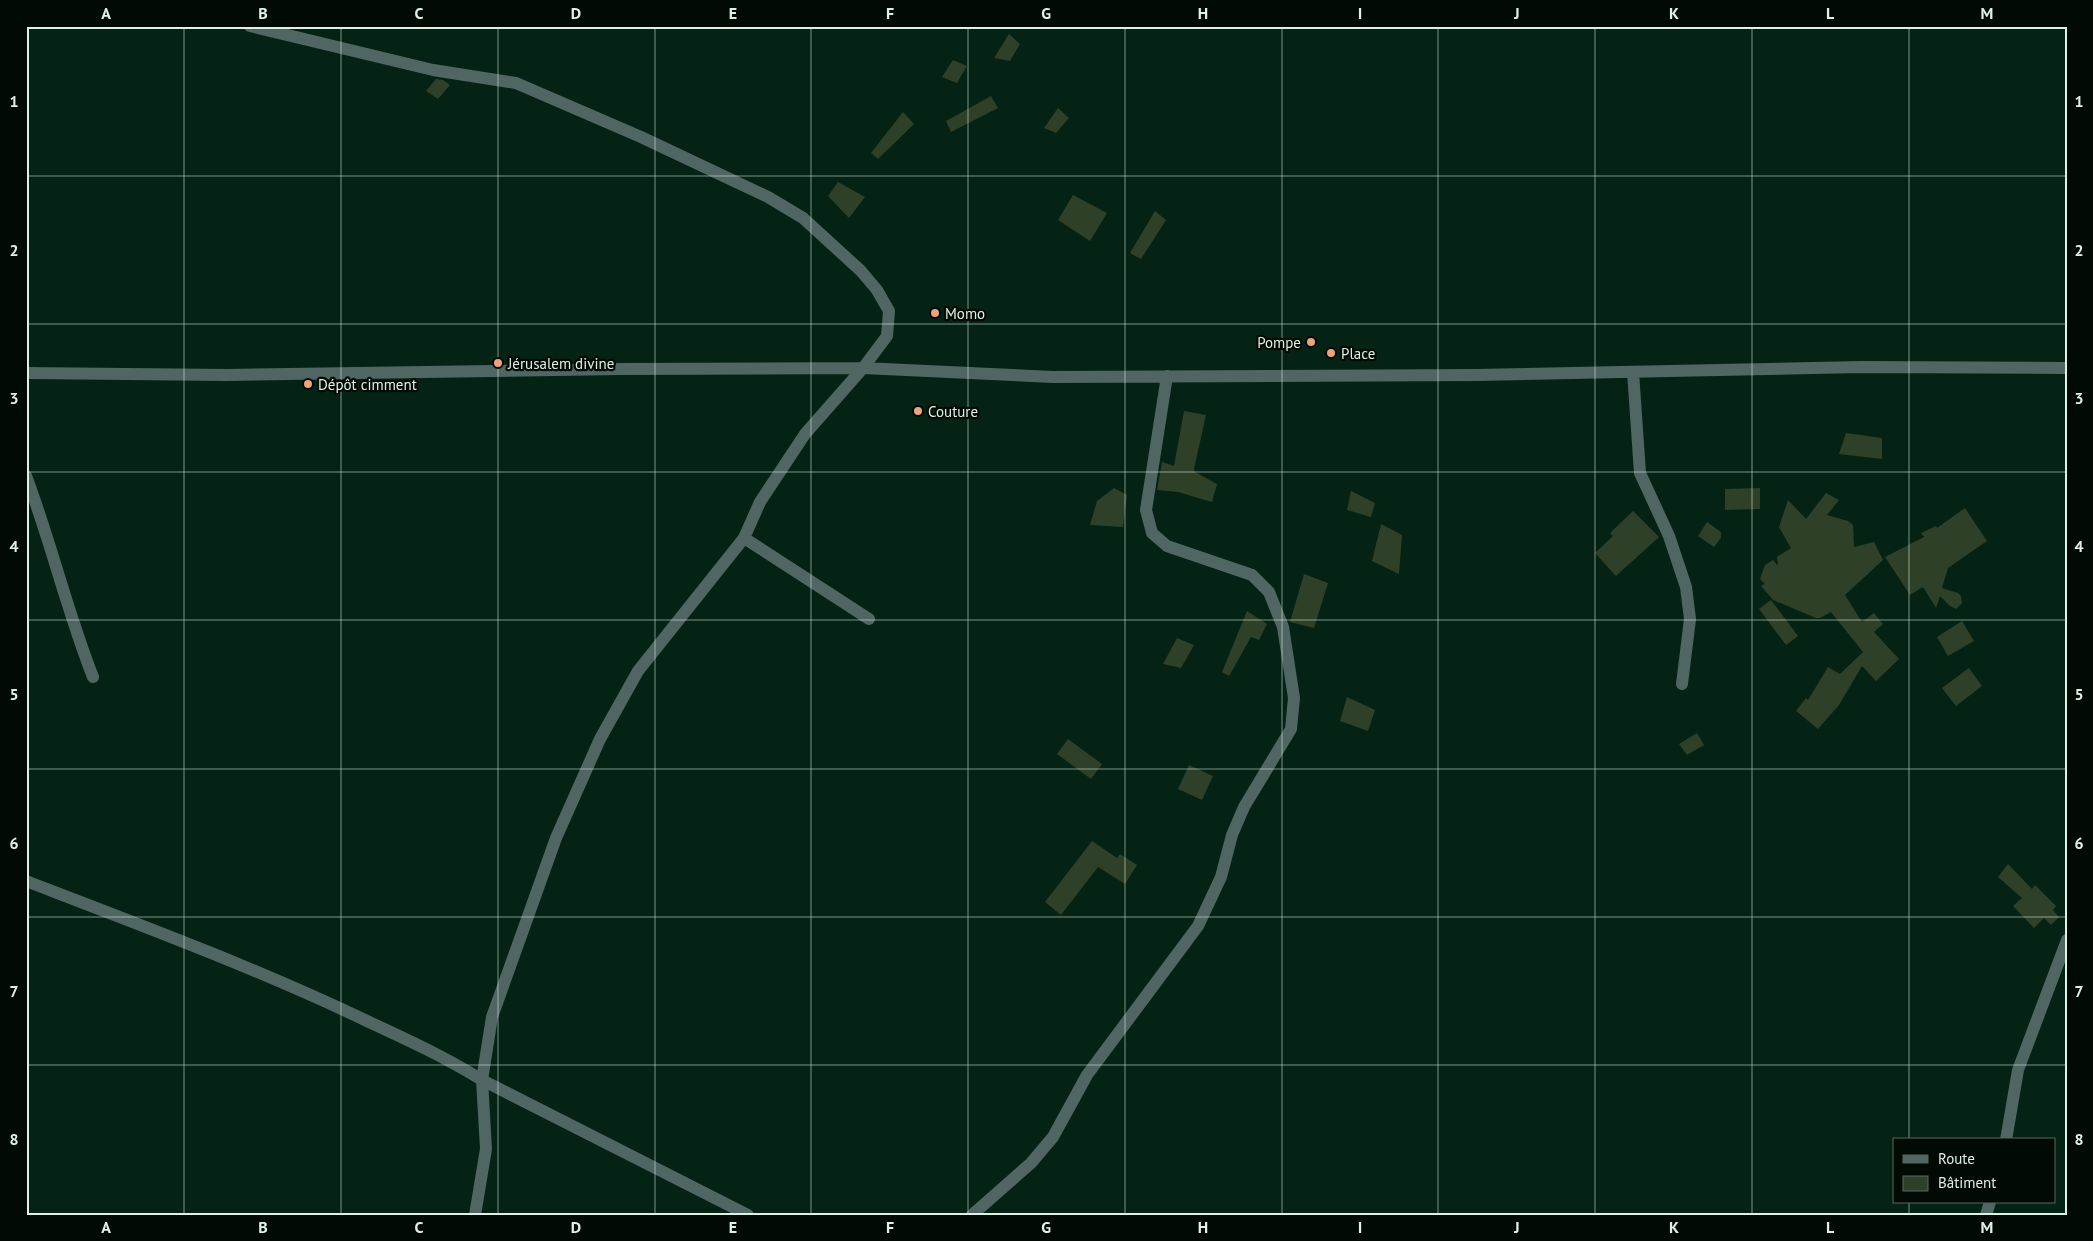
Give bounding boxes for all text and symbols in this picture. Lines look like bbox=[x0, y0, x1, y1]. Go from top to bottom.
text: A bbox=[101, 3, 111, 23]
text: B bbox=[258, 3, 268, 23]
text: C bbox=[415, 3, 424, 23]
text: D bbox=[571, 3, 581, 23]
text: E bbox=[729, 3, 737, 23]
text: F bbox=[886, 3, 894, 23]
text: G bbox=[1041, 3, 1051, 23]
text: H bbox=[1198, 3, 1208, 23]
text: I bbox=[1358, 3, 1362, 23]
text: J bbox=[1513, 3, 1520, 23]
text: K bbox=[1669, 3, 1679, 23]
text: L bbox=[1826, 3, 1835, 23]
text: M bbox=[1981, 3, 1993, 23]
text: 1 bbox=[9, 91, 19, 111]
text: 1 bbox=[2074, 91, 2084, 111]
text: 2 bbox=[9, 240, 19, 260]
text: 2 bbox=[2074, 240, 2084, 260]
place label: Momo bbox=[945, 304, 985, 323]
marker: Momo bbox=[929, 307, 941, 319]
place label: Pompe bbox=[1257, 333, 1301, 352]
marker: Pompe bbox=[1305, 336, 1317, 348]
place label: Place bbox=[1341, 344, 1375, 363]
marker: Place bbox=[1325, 347, 1337, 359]
place label: Jérusalem divine bbox=[507, 354, 614, 373]
marker: Jérusalem divine bbox=[492, 357, 504, 369]
place label: Dépôt cimment bbox=[318, 375, 417, 394]
marker: Dépôt cimment bbox=[302, 378, 314, 390]
text: 3 bbox=[9, 388, 19, 408]
text: 3 bbox=[2074, 388, 2084, 408]
place label: Couture bbox=[928, 402, 978, 421]
marker: Couture bbox=[912, 405, 924, 417]
text: 4 bbox=[9, 536, 19, 556]
text: 4 bbox=[2074, 536, 2084, 556]
text: 5 bbox=[9, 684, 19, 704]
text: 5 bbox=[2074, 684, 2084, 704]
text: 6 bbox=[9, 833, 19, 853]
text: 6 bbox=[2074, 833, 2084, 853]
text: 7 bbox=[9, 981, 19, 1001]
text: 7 bbox=[2074, 981, 2084, 1001]
text: 8 bbox=[9, 1129, 19, 1149]
text: 8 bbox=[2074, 1129, 2084, 1149]
legend bbox=[1893, 1138, 2056, 1204]
text: Route bbox=[1938, 1149, 1975, 1168]
text: Bâtiment bbox=[1938, 1173, 1996, 1192]
text: A bbox=[101, 1217, 111, 1237]
text: B bbox=[258, 1217, 268, 1237]
text: C bbox=[415, 1217, 424, 1237]
text: D bbox=[571, 1217, 581, 1237]
text: E bbox=[729, 1217, 737, 1237]
text: F bbox=[886, 1217, 894, 1237]
text: G bbox=[1041, 1217, 1051, 1237]
text: H bbox=[1198, 1217, 1208, 1237]
text: I bbox=[1358, 1217, 1362, 1237]
text: J bbox=[1513, 1217, 1520, 1237]
text: K bbox=[1669, 1217, 1679, 1237]
text: L bbox=[1826, 1217, 1835, 1237]
text: M bbox=[1981, 1217, 1993, 1237]

